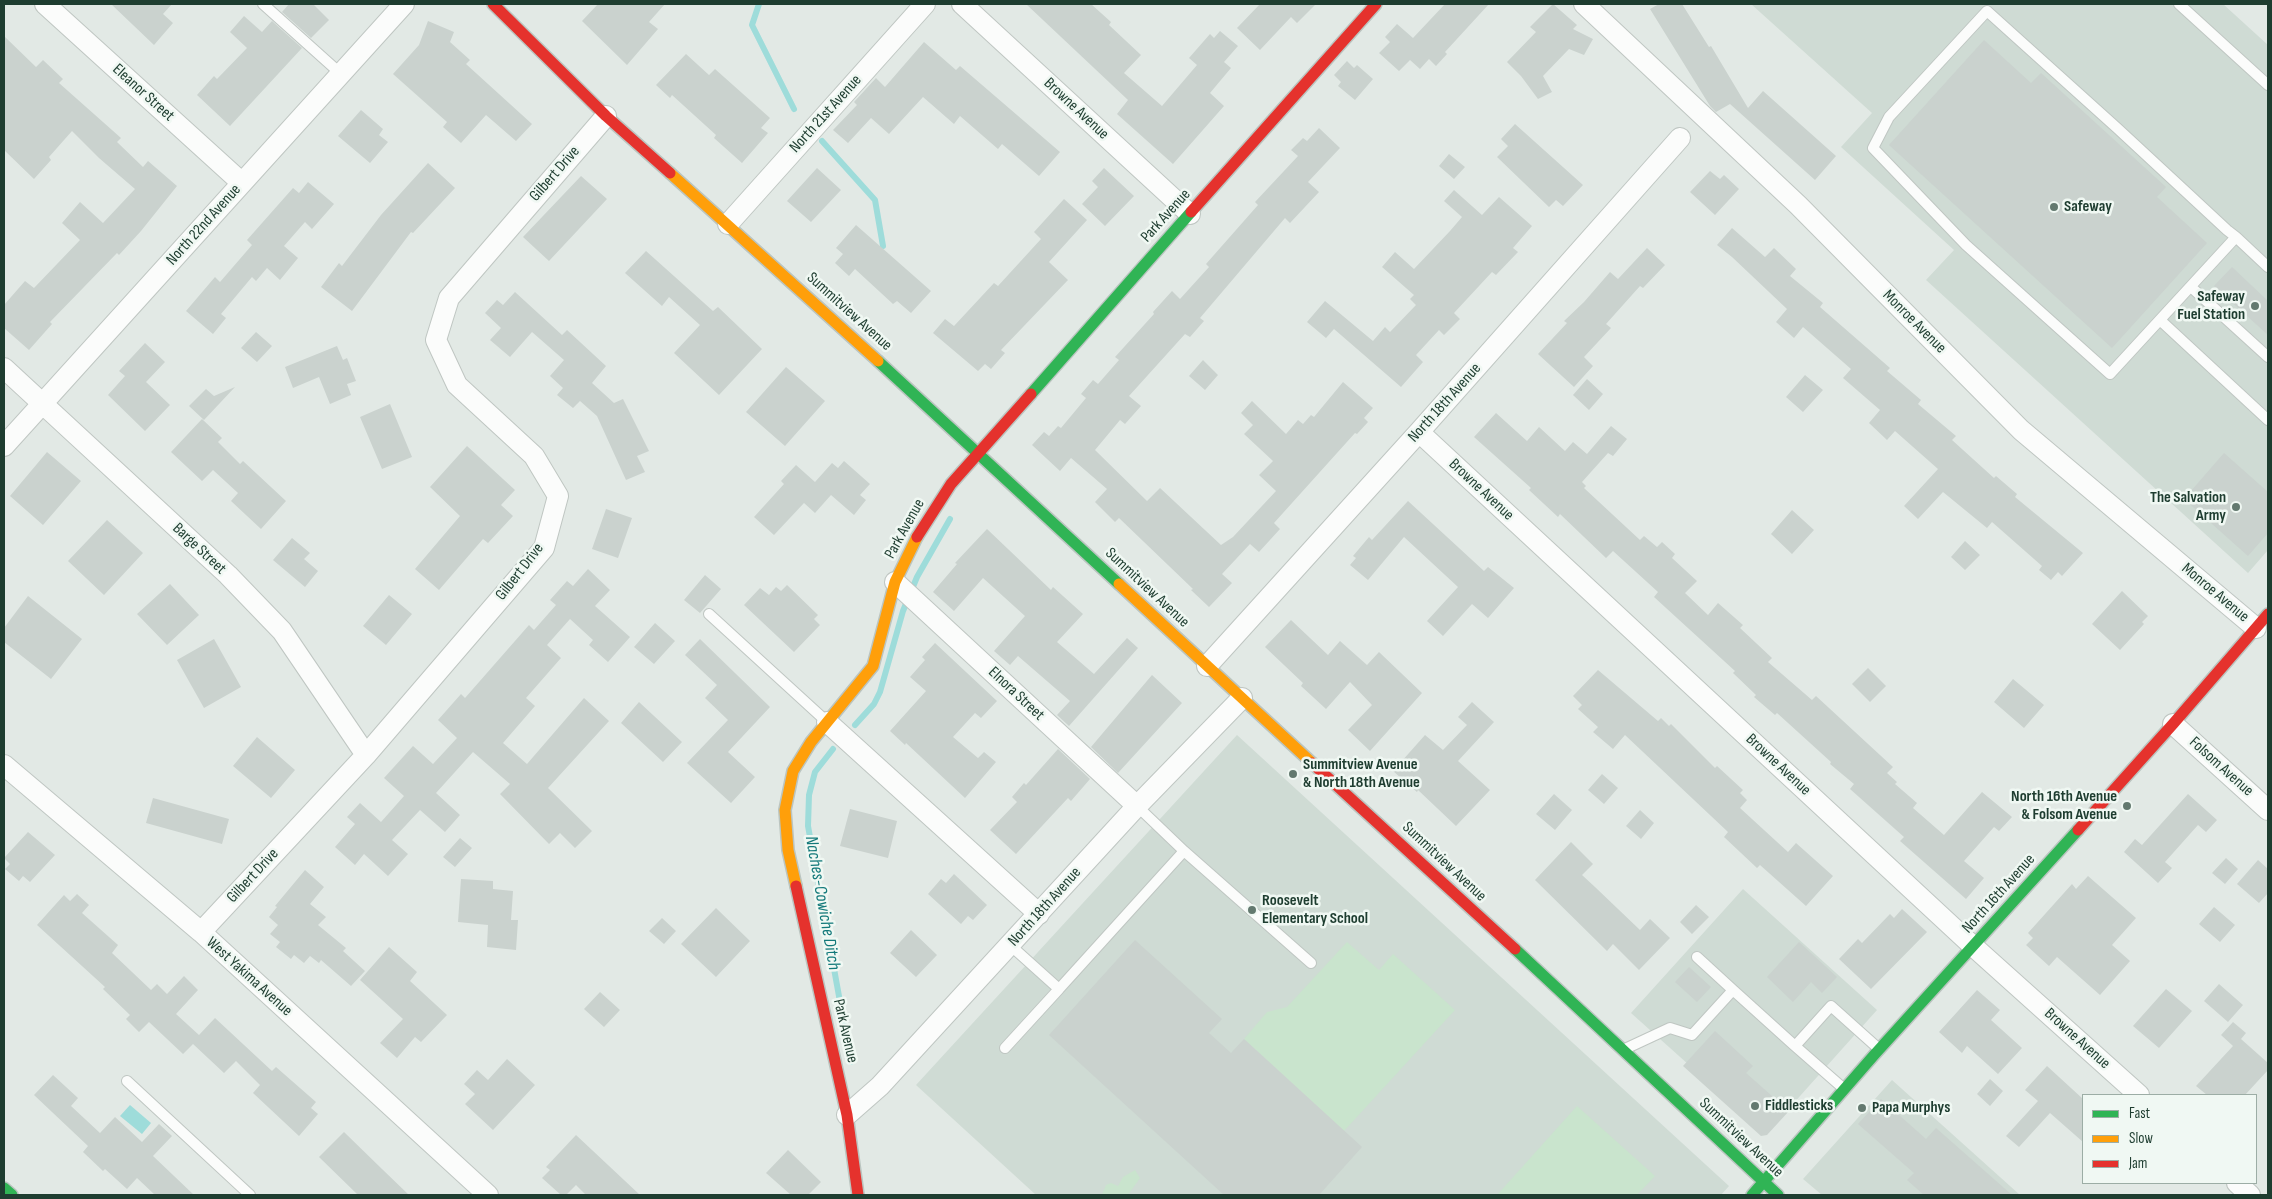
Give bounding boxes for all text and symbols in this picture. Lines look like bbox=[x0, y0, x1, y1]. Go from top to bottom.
street label: Eleanor Street bbox=[108, 60, 178, 126]
street label: North 21st Avenue bbox=[786, 71, 866, 157]
street label: Browne Avenue bbox=[1039, 74, 1113, 144]
street label: Gilbert Drive bbox=[526, 142, 584, 206]
street label: North 22nd Avenue bbox=[163, 181, 245, 269]
street label: Park Avenue bbox=[1137, 185, 1195, 247]
place label: Safeway bbox=[2064, 197, 2112, 217]
marker: Safeway bbox=[2048, 201, 2060, 213]
street label: Summitview Avenue bbox=[802, 269, 896, 355]
street label: Monroe Avenue bbox=[1878, 286, 1950, 358]
place label: Safeway Fuel Station bbox=[2177, 287, 2245, 325]
marker: Safeway Fuel Station bbox=[2249, 300, 2261, 312]
street label: North 18th Avenue bbox=[1404, 359, 1486, 447]
street label: Browne Avenue bbox=[1444, 455, 1518, 525]
place label: The Salvation Army bbox=[2150, 488, 2226, 526]
street label: Park Avenue bbox=[881, 496, 929, 562]
marker: The Salvation Army bbox=[2230, 501, 2242, 513]
street label: Barge Street bbox=[168, 519, 230, 579]
street label: Gilbert Drive bbox=[492, 540, 548, 604]
street label: Summitview Avenue bbox=[1101, 544, 1193, 632]
street label: Monroe Avenue bbox=[2177, 559, 2253, 627]
street label: Elnora Street bbox=[984, 663, 1048, 725]
street label: Browne Avenue bbox=[1741, 730, 1815, 800]
street label: Folsom Avenue bbox=[2185, 733, 2257, 801]
place label: Summitview Avenue & North 18th Avenue bbox=[1303, 755, 1420, 793]
marker: Summitview Avenue & North 18th Avenue bbox=[1287, 768, 1299, 780]
place label: North 16th Avenue & Folsom Avenue bbox=[2011, 787, 2117, 825]
marker: North 16th Avenue & Folsom Avenue bbox=[2121, 800, 2133, 812]
street label: Summitview Avenue bbox=[1398, 818, 1490, 906]
water label: Naches-Cowiche Ditch bbox=[800, 834, 844, 972]
street label: Gilbert Drive bbox=[223, 845, 283, 907]
street label: North 16th Avenue bbox=[1958, 850, 2040, 938]
street label: North 18th Avenue bbox=[1004, 863, 1086, 951]
place label: Roosevelt Elementary School bbox=[1262, 891, 1368, 929]
marker: Roosevelt Elementary School bbox=[1246, 904, 1258, 916]
street label: West Yakima Avenue bbox=[202, 933, 296, 1021]
street label: Park Avenue bbox=[828, 997, 862, 1065]
street label: Browne Avenue bbox=[2040, 1004, 2114, 1074]
street label: Summitview Avenue bbox=[1695, 1094, 1787, 1182]
legend bbox=[2082, 1094, 2257, 1184]
place label: Fiddlesticks bbox=[1765, 1096, 1833, 1116]
place label: Papa Murphys bbox=[1872, 1098, 1950, 1118]
marker: Fiddlesticks bbox=[1749, 1100, 1761, 1112]
marker: Papa Murphys bbox=[1856, 1102, 1868, 1114]
text: Fast bbox=[2129, 1104, 2150, 1123]
text: Slow bbox=[2129, 1129, 2153, 1148]
text: Jam bbox=[2129, 1154, 2147, 1173]

